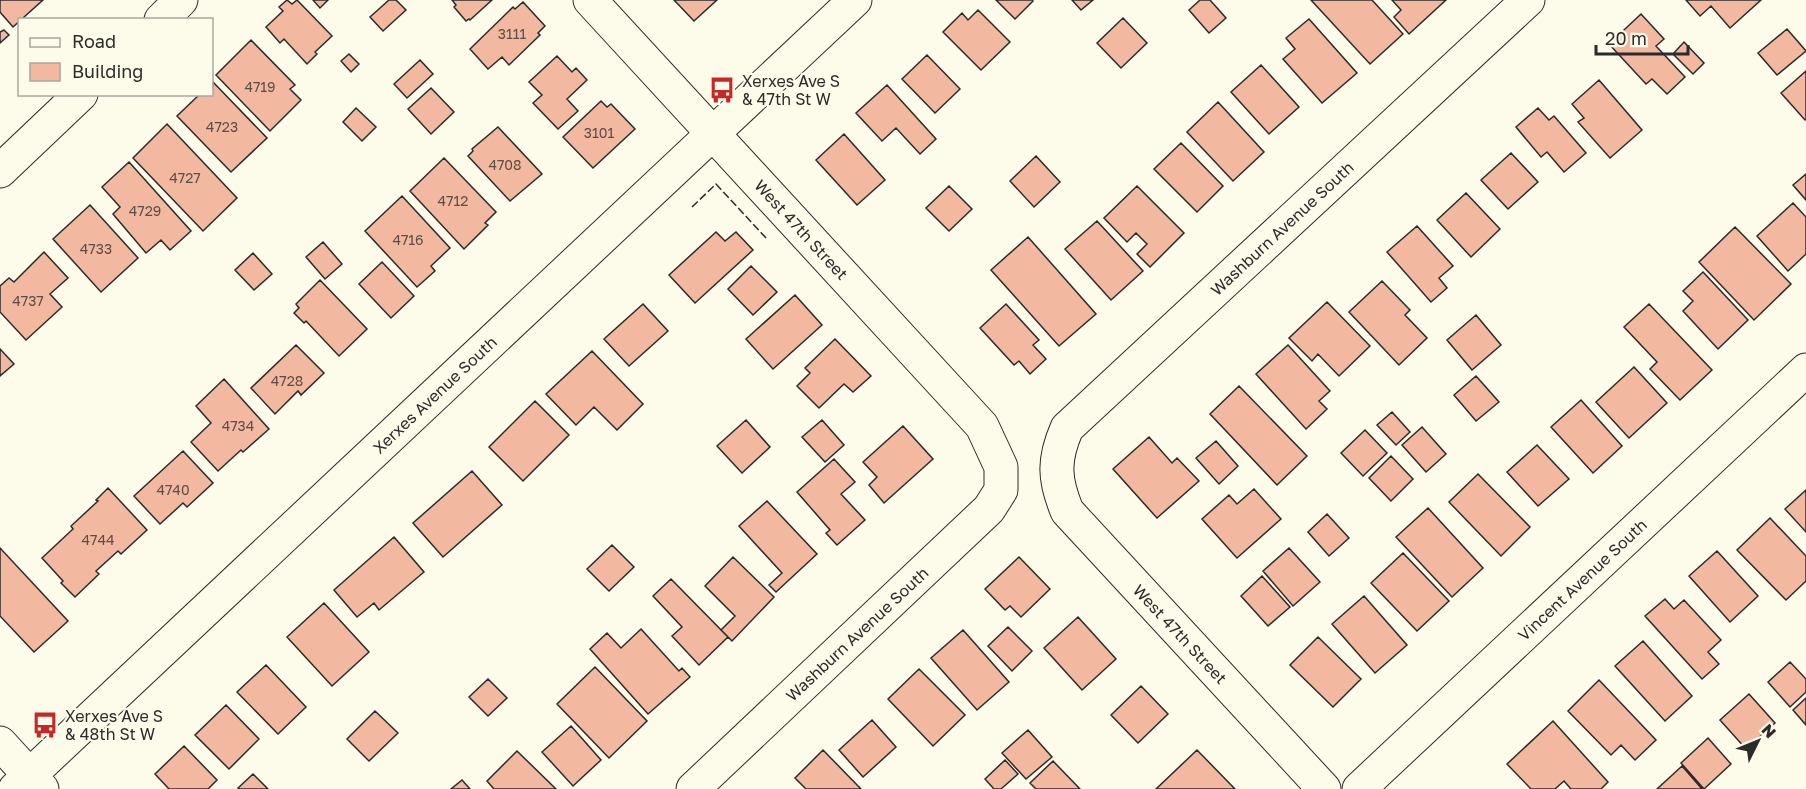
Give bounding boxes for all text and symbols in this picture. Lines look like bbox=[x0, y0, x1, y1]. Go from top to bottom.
legend bbox=[18, 18, 213, 96]
scale bar bbox=[1596, 18, 1688, 56]
house number: 3111 bbox=[498, 25, 526, 42]
text: 20 m bbox=[1605, 27, 1647, 49]
text: Road bbox=[72, 30, 116, 52]
text: Building bbox=[72, 60, 143, 82]
place label: Xerxes Ave S & 47th St W bbox=[742, 71, 840, 109]
bus stop icon: Xerxes Ave S & 47th St W bbox=[707, 75, 737, 105]
house number: 4719 bbox=[244, 78, 276, 95]
house number: 4723 bbox=[206, 118, 238, 135]
house number: 3101 bbox=[584, 124, 614, 141]
house number: 4708 bbox=[488, 156, 522, 173]
street label: Washburn Avenue South bbox=[1206, 157, 1358, 300]
house number: 4727 bbox=[169, 169, 201, 186]
street label: West 47th Street bbox=[750, 175, 852, 284]
house number: 4712 bbox=[438, 192, 468, 209]
house number: 4729 bbox=[129, 202, 161, 219]
house number: 4716 bbox=[392, 231, 424, 248]
house number: 4733 bbox=[80, 240, 112, 257]
house number: 4737 bbox=[12, 292, 44, 309]
street label: Xerxes Avenue South bbox=[369, 332, 501, 458]
house number: 4728 bbox=[271, 372, 303, 389]
house number: 4734 bbox=[222, 417, 254, 434]
house number: 4740 bbox=[156, 481, 190, 498]
street label: Vincent Avenue South bbox=[1514, 515, 1651, 645]
house number: 4744 bbox=[81, 531, 115, 548]
street label: Washburn Avenue South bbox=[781, 563, 933, 705]
street label: West 47th Street bbox=[1129, 580, 1231, 688]
place label: Xerxes Ave S & 48th St W bbox=[65, 706, 163, 744]
bus stop icon: Xerxes Ave S & 48th St W bbox=[30, 710, 60, 740]
north arrow bbox=[1728, 711, 1788, 771]
text: N bbox=[1758, 719, 1780, 742]

